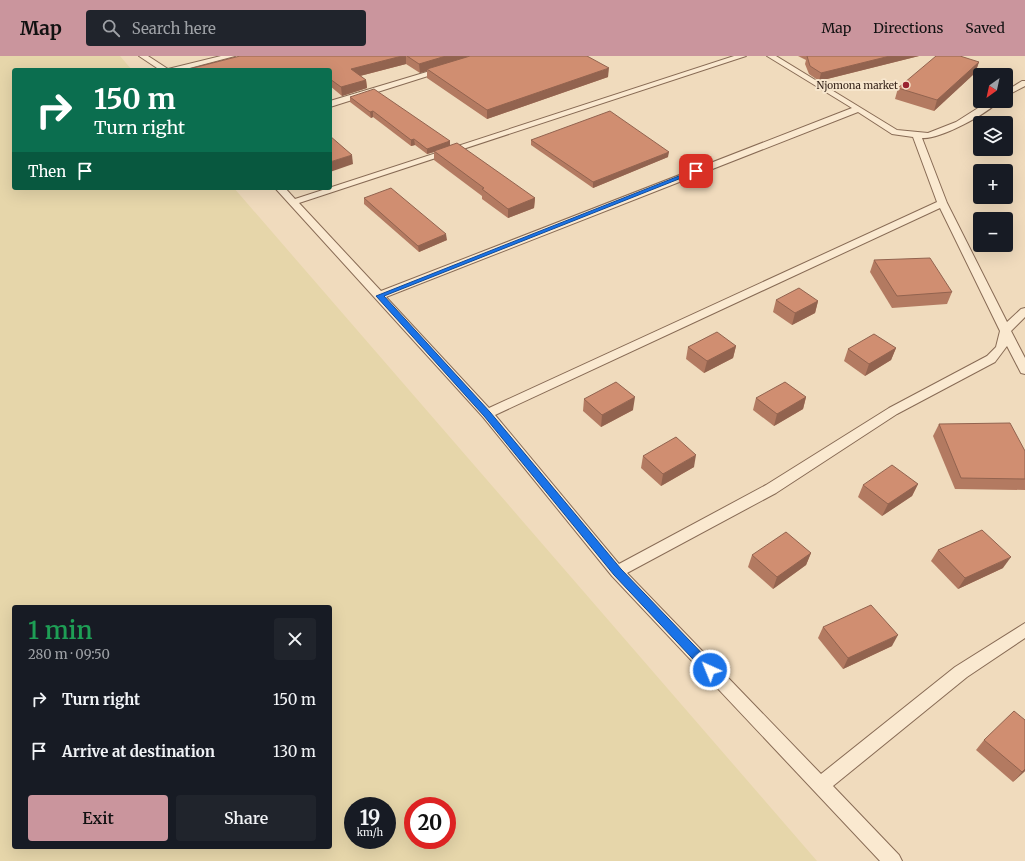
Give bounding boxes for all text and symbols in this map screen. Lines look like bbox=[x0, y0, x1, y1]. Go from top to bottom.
search box bbox=[86, 10, 366, 46]
text: Map bbox=[20, 16, 62, 40]
icon: search bbox=[100, 17, 122, 39]
text: Search here bbox=[132, 19, 216, 38]
text: Map bbox=[821, 19, 851, 37]
text: Directions bbox=[873, 19, 943, 37]
text: Saved bbox=[965, 19, 1005, 37]
north arrow bbox=[973, 68, 1013, 108]
map controls bbox=[973, 68, 1013, 252]
place label: Njomona market bbox=[817, 79, 898, 92]
marker: Njomona market bbox=[901, 80, 911, 90]
text: 150 m bbox=[94, 81, 176, 117]
icon: right bbox=[28, 84, 80, 136]
text: Turn right bbox=[94, 116, 185, 139]
button: layers bbox=[973, 116, 1013, 156]
pin bbox=[679, 154, 713, 188]
icon: arrive bbox=[74, 160, 96, 182]
icon: arrive bbox=[685, 160, 707, 182]
text: Then bbox=[28, 162, 66, 181]
button: + bbox=[973, 164, 1013, 204]
button: − bbox=[973, 212, 1013, 252]
text: 1 min bbox=[28, 615, 93, 646]
button: close bbox=[274, 618, 316, 660]
text: 280 m · 09:50 bbox=[28, 646, 110, 663]
position arrow bbox=[689, 649, 731, 691]
icon: right bbox=[28, 688, 50, 710]
text: Turn right bbox=[62, 690, 140, 709]
text: 150 m bbox=[273, 690, 316, 709]
icon: arrive bbox=[28, 740, 50, 762]
text: Arrive at destination bbox=[62, 742, 215, 761]
text: 130 m bbox=[273, 742, 316, 761]
button: Exit bbox=[28, 795, 168, 841]
button: Share bbox=[176, 795, 316, 841]
speed limit sign: 20 bbox=[404, 797, 456, 849]
text: 19 bbox=[360, 805, 380, 830]
text: km/h bbox=[357, 826, 383, 839]

